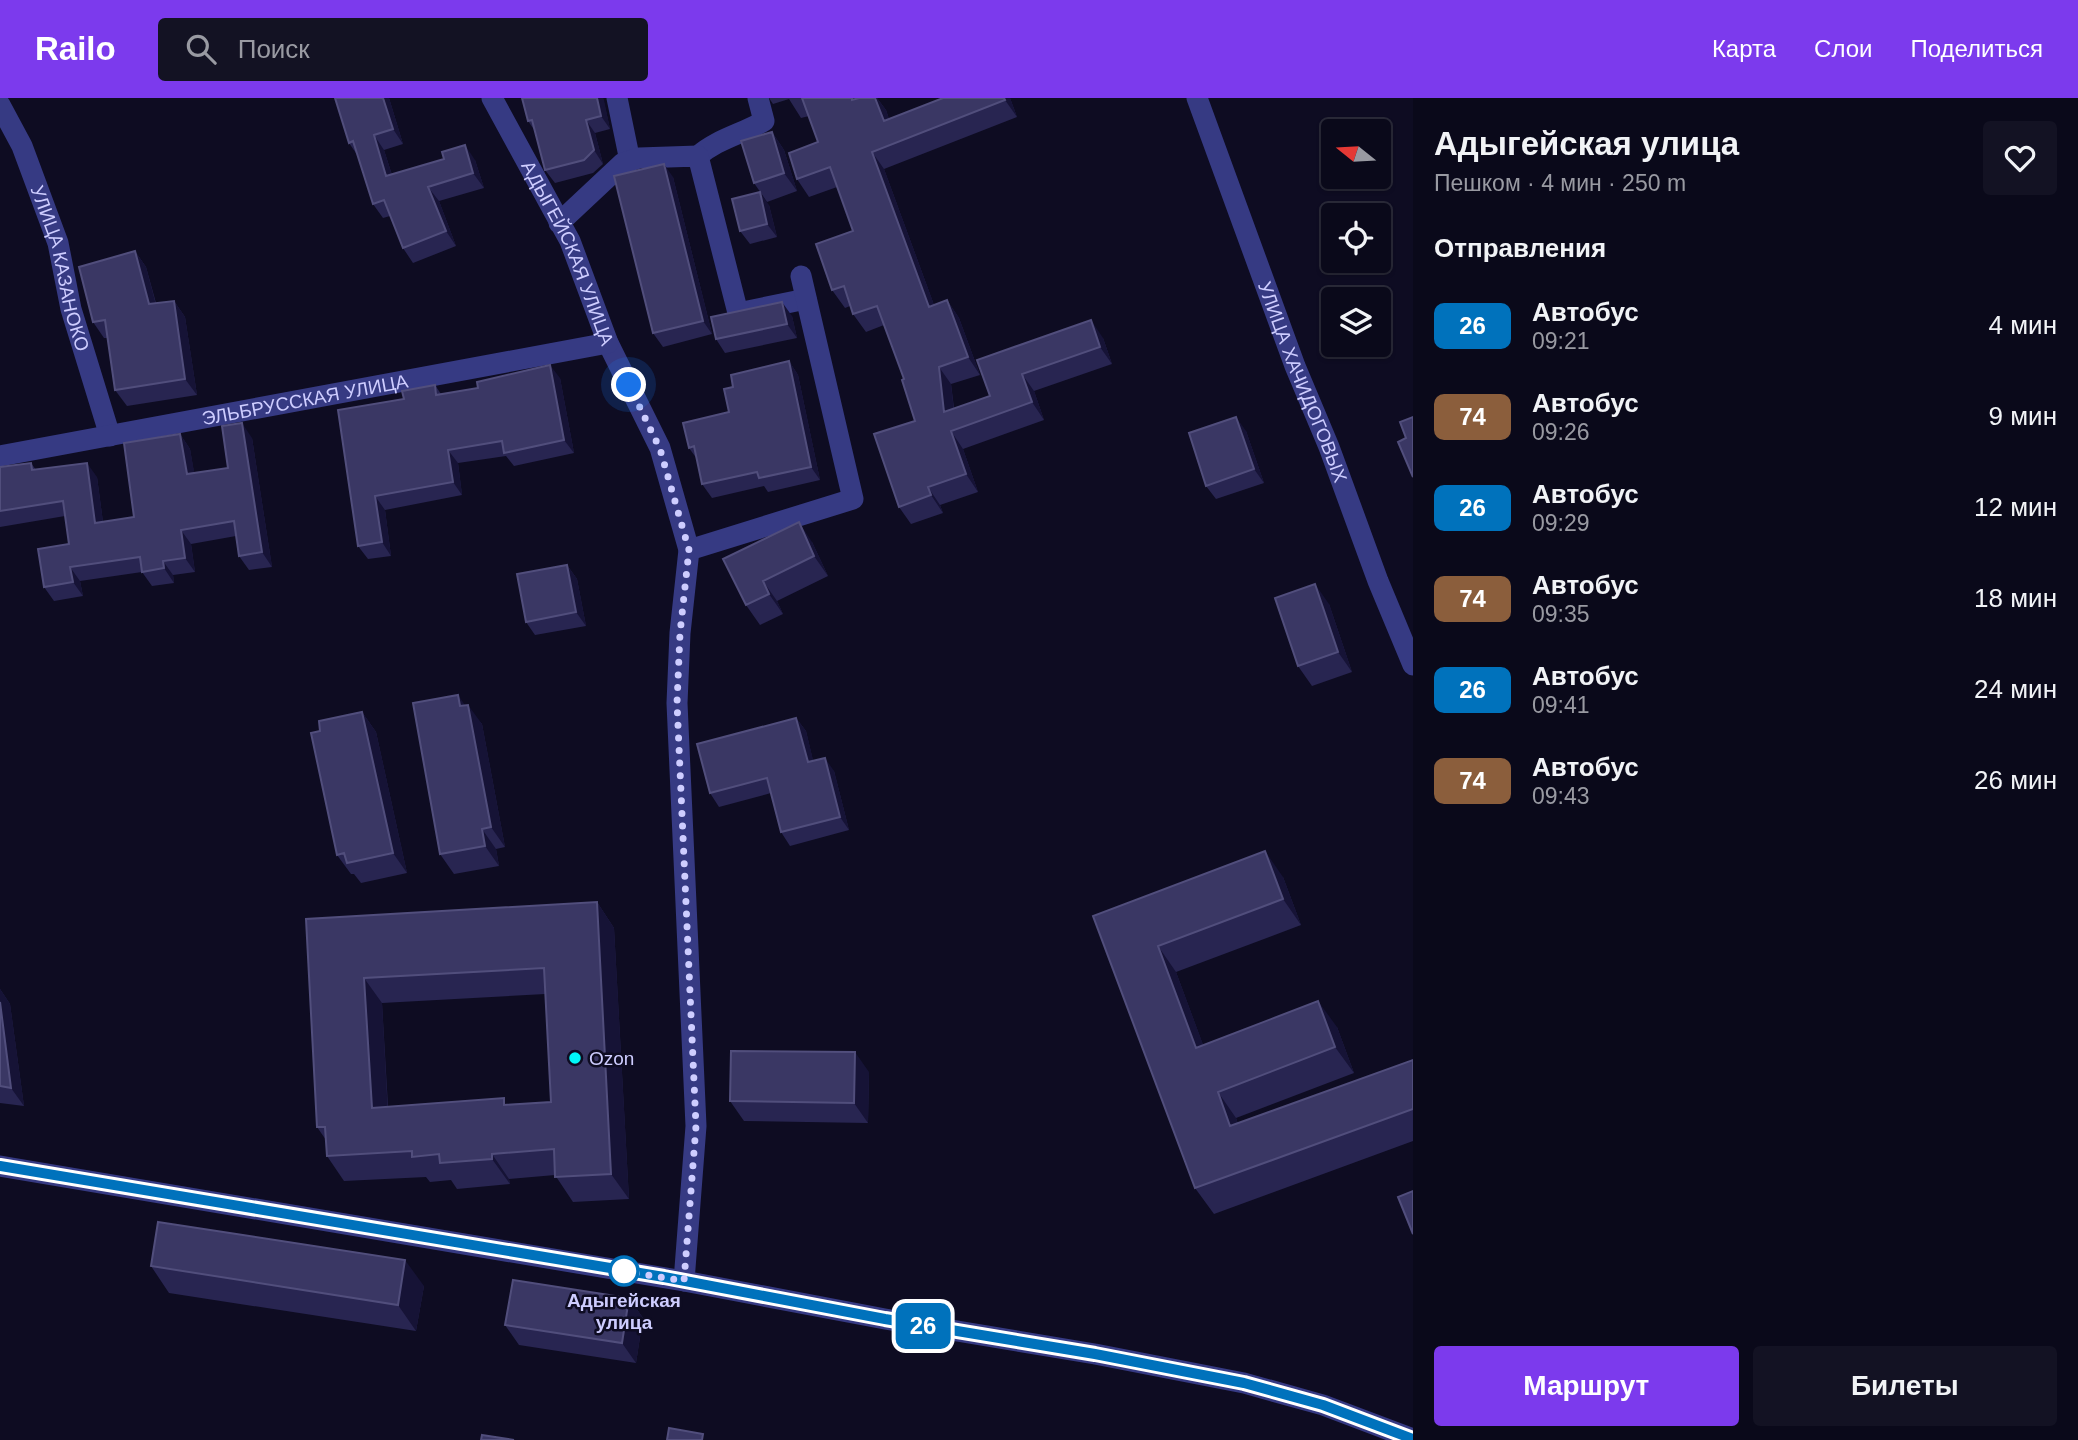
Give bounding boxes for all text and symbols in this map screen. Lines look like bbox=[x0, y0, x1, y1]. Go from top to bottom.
search box bbox=[158, 18, 648, 81]
text: Railo bbox=[35, 30, 116, 67]
icon: search bbox=[182, 30, 220, 68]
text: Поиск bbox=[238, 34, 310, 64]
text: Карта bbox=[1712, 35, 1776, 62]
text: Слои bbox=[1814, 35, 1872, 62]
text: Поделиться bbox=[1910, 35, 2043, 62]
north arrow bbox=[1321, 119, 1391, 189]
map controls bbox=[1321, 119, 1391, 357]
button: heart bbox=[1983, 121, 2057, 195]
text: Адыгейская улица bbox=[1434, 125, 1739, 162]
street label: АДЫГЕЙСКАЯ УЛИЦА bbox=[517, 157, 618, 349]
text: Пешком · 4 мин · 250 m bbox=[1434, 170, 1686, 196]
street label: УЛИЦА КАЗАНОКО bbox=[27, 183, 93, 354]
button: locate bbox=[1321, 203, 1391, 273]
text: Отправления bbox=[1434, 233, 1606, 263]
street label: УЛИЦА ХАЧИДОГОВЫХ bbox=[1254, 279, 1351, 485]
button: layers bbox=[1321, 287, 1391, 357]
text: Автобус bbox=[1532, 297, 1639, 327]
text: 4 мин bbox=[1989, 310, 2057, 340]
text: 26 bbox=[1459, 312, 1486, 339]
text: 09:21 bbox=[1532, 328, 1590, 354]
your location bbox=[611, 367, 646, 402]
street label: ЭЛЬБРУССКАЯ УЛИЦА bbox=[200, 370, 410, 429]
text: Автобус bbox=[1532, 388, 1639, 418]
text: 9 мин bbox=[1989, 401, 2057, 431]
text: 74 bbox=[1459, 403, 1486, 430]
text: 09:26 bbox=[1532, 419, 1590, 445]
text: Автобус bbox=[1532, 479, 1639, 509]
text: 12 мин bbox=[1974, 492, 2057, 522]
text: 26 bbox=[1459, 494, 1486, 521]
text: 09:29 bbox=[1532, 510, 1590, 536]
text: Автобус bbox=[1532, 570, 1639, 600]
text: 18 мин bbox=[1974, 583, 2057, 613]
text: 74 bbox=[1459, 585, 1486, 612]
text: 09:35 bbox=[1532, 601, 1590, 627]
text: Автобус bbox=[1532, 661, 1639, 691]
text: 24 мин bbox=[1974, 674, 2057, 704]
text: 26 bbox=[1459, 676, 1486, 703]
text: 09:41 bbox=[1532, 692, 1590, 718]
text: Автобус bbox=[1532, 752, 1639, 782]
text: 26 мин bbox=[1974, 765, 2057, 795]
text: 74 bbox=[1459, 767, 1486, 794]
text: 09:43 bbox=[1532, 783, 1590, 809]
place label: Ozon bbox=[589, 1048, 634, 1069]
marker: Ozon bbox=[567, 1050, 583, 1066]
marker: Адыгейская улица bbox=[609, 1256, 639, 1286]
place label: Адыгейская улица bbox=[567, 1290, 681, 1333]
line badge: 26 bbox=[892, 1303, 954, 1349]
text: 26 bbox=[910, 1312, 936, 1339]
button: Маршрут bbox=[1434, 1346, 1739, 1426]
button: Билеты bbox=[1753, 1346, 2057, 1426]

